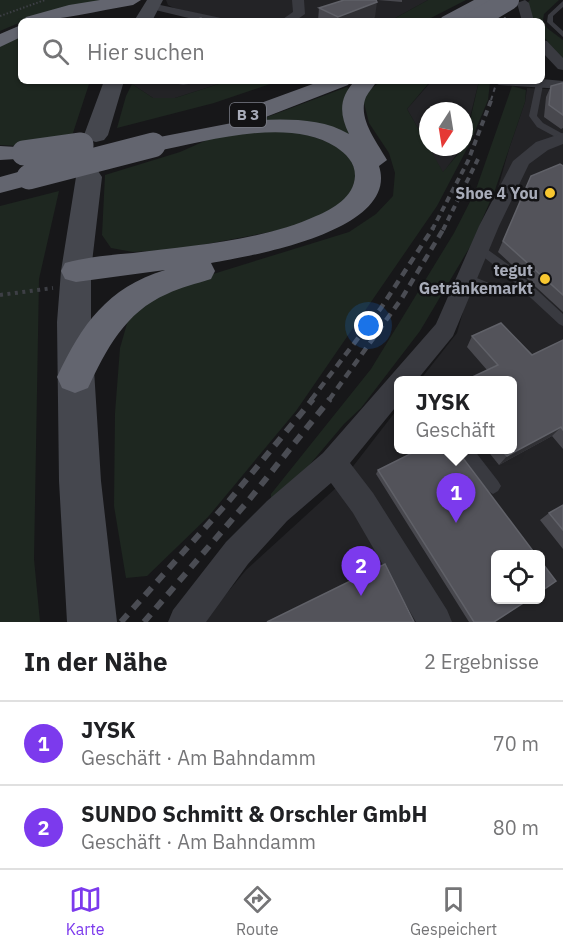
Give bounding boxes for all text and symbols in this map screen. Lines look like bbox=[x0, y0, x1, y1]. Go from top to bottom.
search box bbox=[18, 18, 545, 84]
icon: search bbox=[39, 35, 72, 68]
text: Hier suchen bbox=[87, 37, 205, 66]
north arrow bbox=[419, 102, 473, 156]
road number: B 3 bbox=[230, 103, 266, 127]
place label: Shoe 4 You bbox=[455, 183, 538, 203]
marker: Shoe 4 You bbox=[543, 186, 557, 200]
place label: tegut Getränkemarkt bbox=[419, 260, 533, 298]
marker: tegut Getränkemarkt bbox=[538, 272, 552, 286]
your location bbox=[354, 311, 383, 340]
popup bbox=[394, 376, 517, 454]
text: JYSK bbox=[415, 387, 470, 416]
text: Geschäft bbox=[415, 416, 496, 443]
pin: 1 bbox=[436, 474, 476, 523]
pin: 2 bbox=[342, 546, 380, 596]
map controls bbox=[491, 550, 545, 604]
button: locate bbox=[491, 550, 545, 604]
text: In der Nähe bbox=[24, 644, 168, 678]
text: 2 Ergebnisse bbox=[424, 648, 539, 675]
text: JYSK bbox=[81, 715, 136, 744]
text: 1 bbox=[38, 730, 50, 757]
text: 70 m bbox=[493, 730, 539, 757]
text: Geschäft · Am Bahndamm bbox=[81, 744, 316, 771]
text: SUNDO Schmitt & Orschler GmbH bbox=[81, 799, 427, 828]
text: 2 bbox=[38, 814, 50, 841]
text: 80 m bbox=[493, 814, 539, 841]
text: Geschäft · Am Bahndamm bbox=[81, 828, 316, 855]
tab: Karte bbox=[66, 883, 105, 939]
tab: Route bbox=[236, 883, 278, 939]
tab: Gespeichert bbox=[410, 883, 497, 939]

